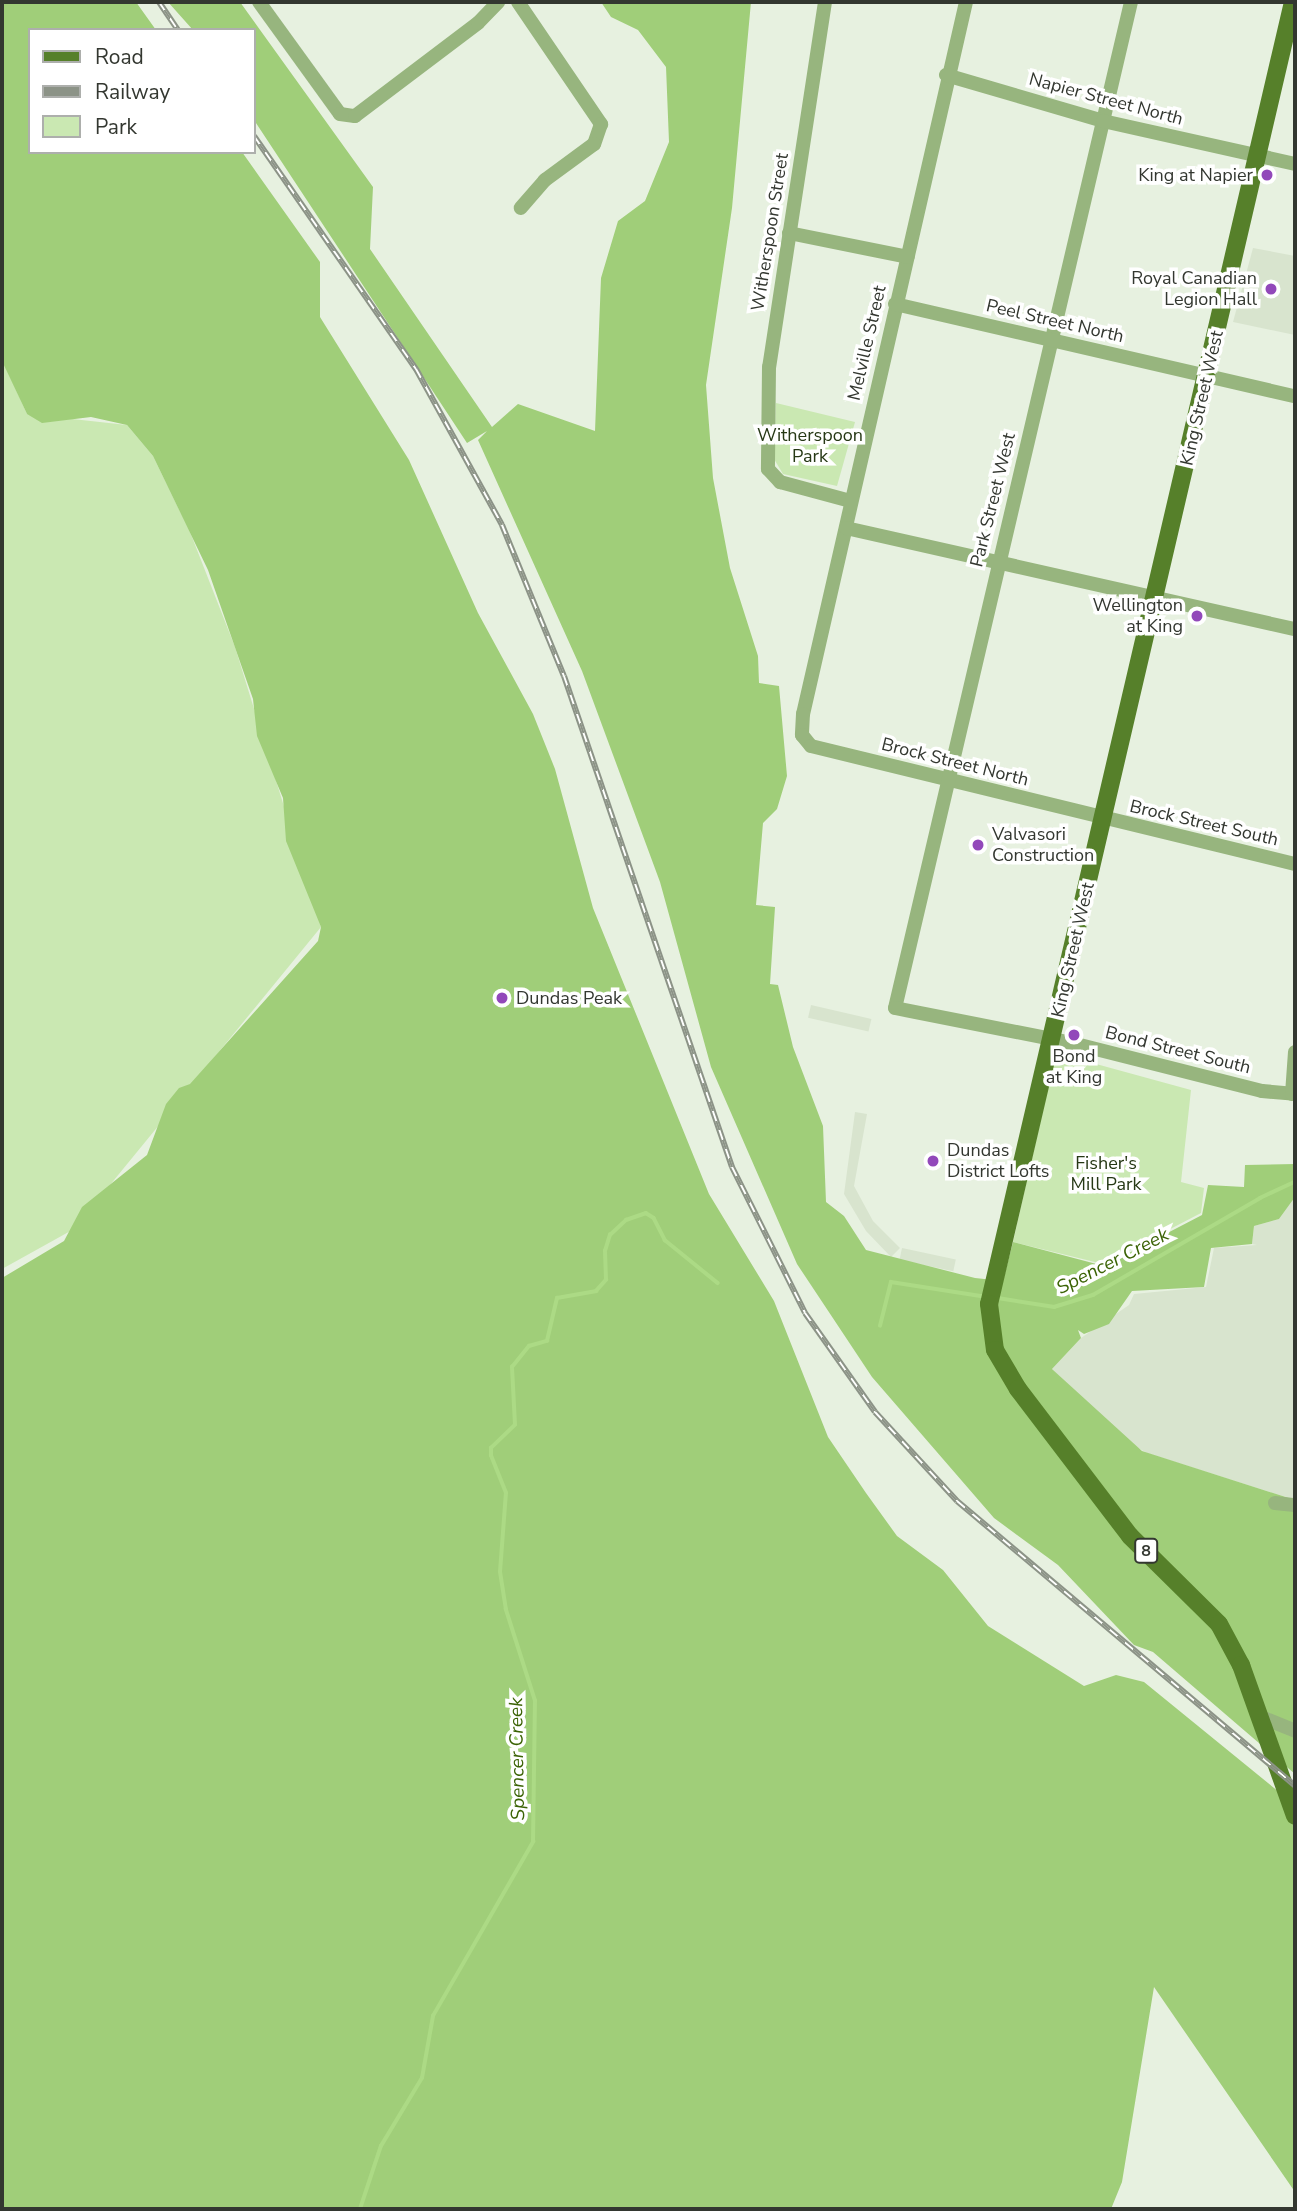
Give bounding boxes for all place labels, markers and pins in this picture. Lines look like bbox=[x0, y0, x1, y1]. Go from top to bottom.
place label: King at Napier bbox=[1138, 164, 1253, 186]
marker: King at Napier bbox=[1259, 167, 1275, 183]
place label: Royal Canadian Legion Hall bbox=[1131, 268, 1257, 310]
marker: Royal Canadian Legion Hall bbox=[1263, 281, 1279, 297]
place label: Wellington at King bbox=[1093, 595, 1183, 638]
marker: Wellington at King bbox=[1189, 608, 1205, 624]
place label: Valvasori Construction bbox=[992, 824, 1094, 866]
marker: Valvasori Construction bbox=[970, 837, 986, 853]
place label: Dundas Peak bbox=[516, 987, 622, 1009]
marker: Dundas Peak bbox=[494, 990, 510, 1006]
marker: Bond at King bbox=[1066, 1027, 1082, 1043]
place label: Bond at King bbox=[1046, 1046, 1102, 1088]
place label: Dundas District Lofts bbox=[947, 1140, 1049, 1182]
marker: Dundas District Lofts bbox=[925, 1153, 941, 1169]

